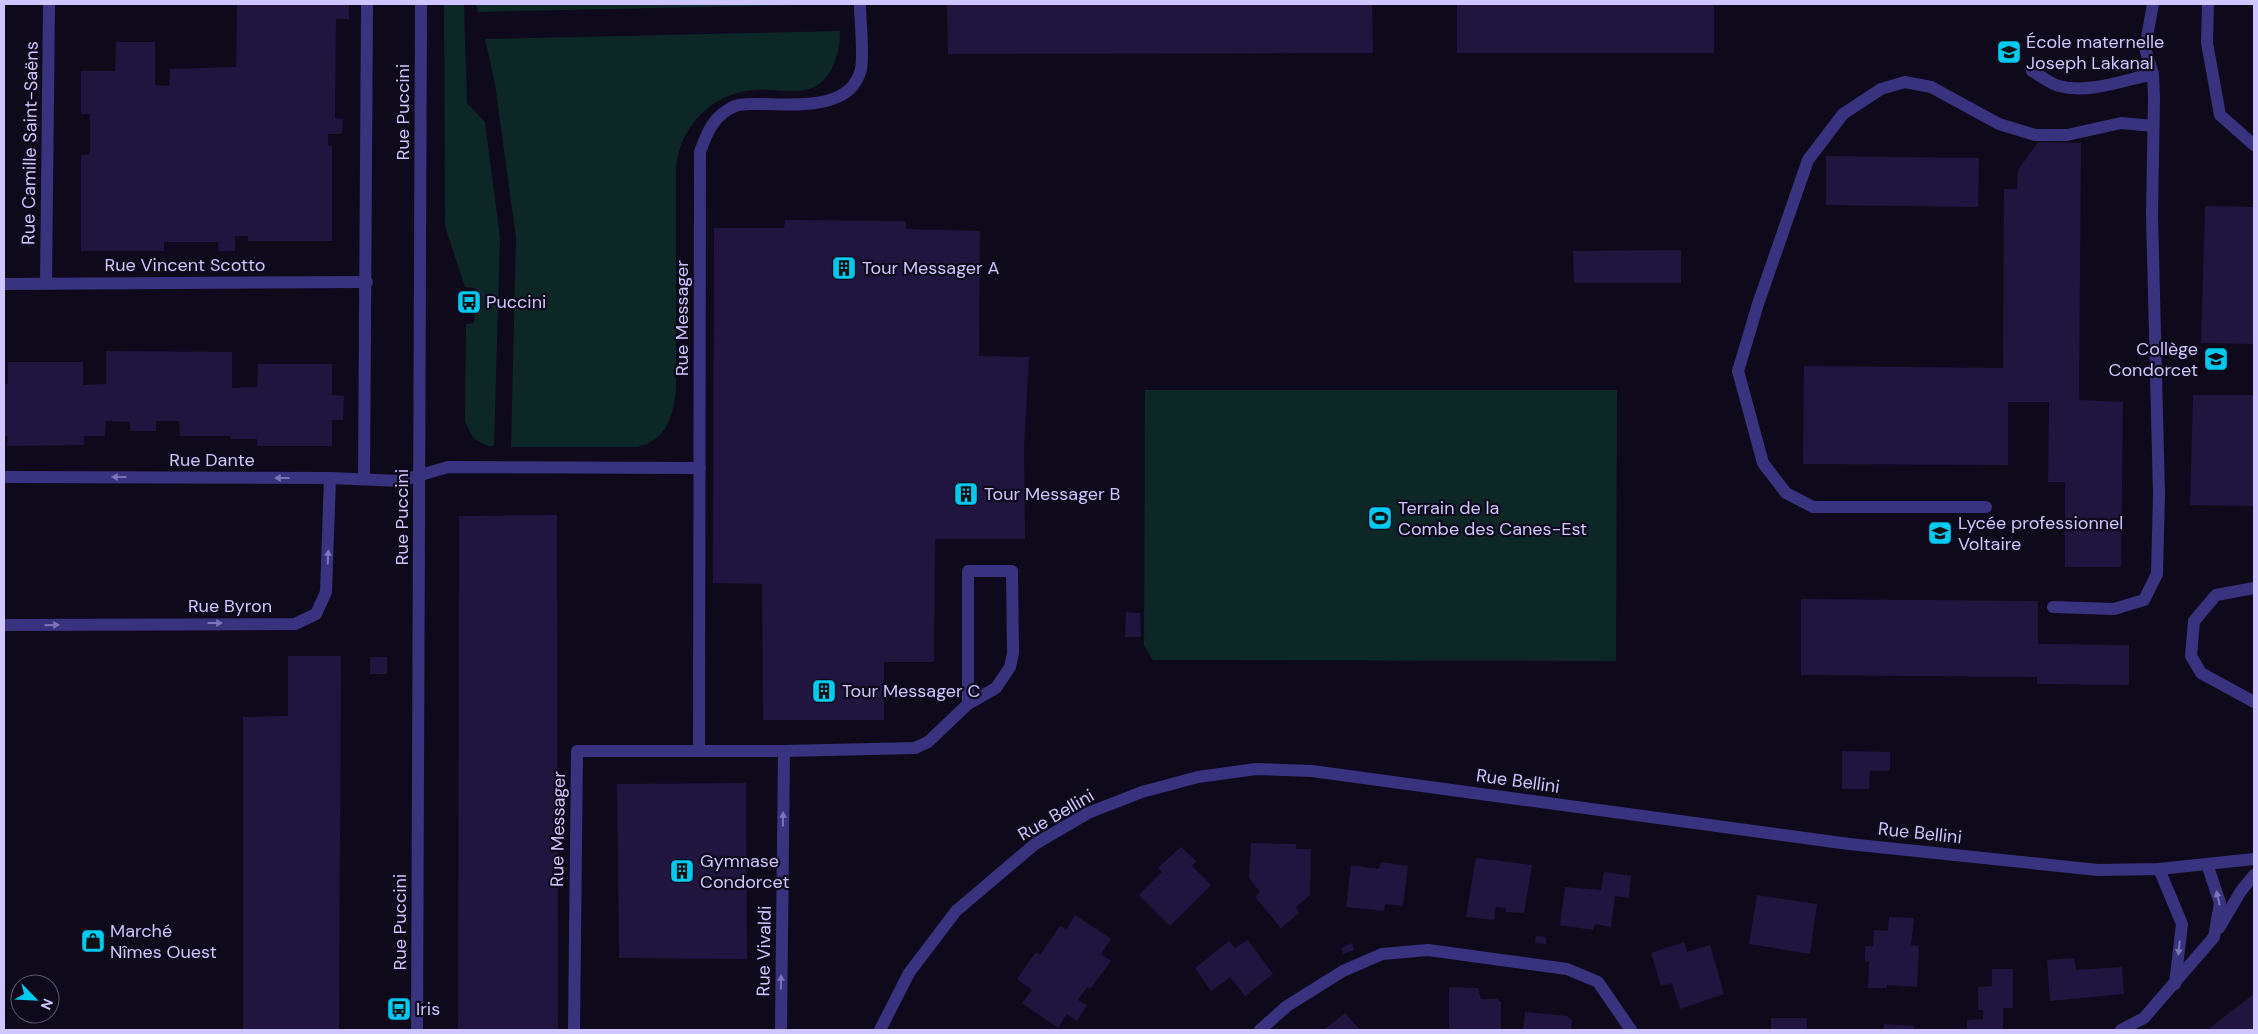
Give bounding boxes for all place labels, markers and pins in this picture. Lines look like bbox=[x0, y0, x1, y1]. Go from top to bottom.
place label: École maternelle Joseph Lakanal bbox=[2026, 30, 2164, 75]
school or university icon: École maternelle Joseph Lakanal bbox=[1996, 39, 2022, 65]
building icon: Tour Messager A bbox=[831, 255, 857, 281]
place label: Tour Messager A bbox=[862, 256, 999, 280]
bus stop icon: Puccini bbox=[456, 289, 482, 315]
place label: Puccini bbox=[486, 290, 546, 314]
place label: Collège Condorcet bbox=[2109, 337, 2198, 382]
school or university icon: Collège Condorcet bbox=[2203, 346, 2229, 372]
building icon: Tour Messager B bbox=[953, 481, 979, 507]
place label: Tour Messager B bbox=[984, 482, 1120, 506]
place label: Terrain de la Combe des Canes-Est bbox=[1398, 496, 1587, 541]
sports icon: Terrain de la Combe des Canes-Est bbox=[1367, 505, 1393, 531]
place label: Lycée professionnel Voltaire bbox=[1958, 511, 2123, 556]
school or university icon: Lycée professionnel Voltaire bbox=[1927, 520, 1953, 546]
building icon: Tour Messager C bbox=[811, 678, 837, 704]
place label: Tour Messager C bbox=[842, 679, 980, 703]
place label: Gymnase Condorcet bbox=[700, 849, 789, 894]
building icon: Gymnase Condorcet bbox=[669, 858, 695, 884]
place label: Marché Nîmes Ouest bbox=[110, 919, 217, 964]
shop icon: Marché Nîmes Ouest bbox=[80, 928, 106, 954]
bus stop icon: Iris bbox=[386, 996, 412, 1022]
place label: Iris bbox=[416, 997, 440, 1021]

